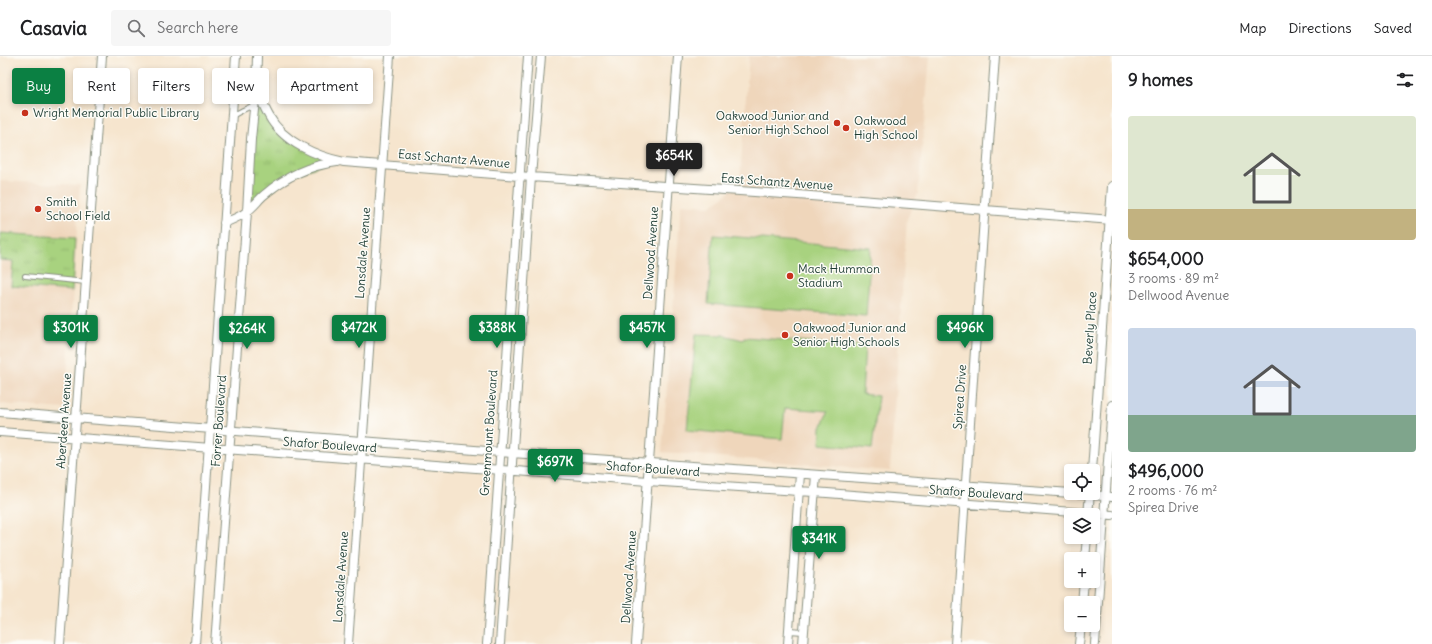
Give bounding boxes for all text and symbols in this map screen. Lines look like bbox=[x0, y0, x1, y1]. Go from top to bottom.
search box bbox=[111, 10, 391, 46]
text: Casavia bbox=[20, 16, 87, 40]
icon: search bbox=[125, 17, 147, 39]
text: Search here bbox=[157, 18, 238, 37]
text: Map bbox=[1239, 19, 1266, 37]
text: Directions bbox=[1288, 19, 1352, 37]
text: Saved bbox=[1374, 19, 1412, 37]
chip: Buy bbox=[12, 68, 65, 104]
chip: Rent bbox=[73, 68, 130, 104]
chip: Filters bbox=[138, 68, 204, 104]
chip: New bbox=[212, 68, 269, 104]
chip: Apartment bbox=[277, 68, 373, 104]
text: 9 homes bbox=[1128, 69, 1193, 91]
icon: filters bbox=[1394, 69, 1416, 91]
place label: Wright Memorial Public Library bbox=[33, 105, 199, 120]
marker: Wright Memorial Public Library bbox=[20, 108, 30, 118]
place label: Oakwood Junior and Senior High School bbox=[716, 108, 829, 137]
place label: Oakwood High School bbox=[854, 113, 918, 142]
marker: Oakwood Junior and Senior High School bbox=[832, 118, 842, 128]
marker: Oakwood High School bbox=[841, 123, 851, 133]
icon: home bbox=[1236, 142, 1308, 214]
pin: $654K bbox=[646, 143, 702, 177]
street label: East Schantz Avenue bbox=[397, 146, 511, 171]
text: $654K bbox=[655, 147, 693, 164]
street label: East Schantz Avenue bbox=[720, 170, 834, 193]
place label: Smith School Field bbox=[46, 194, 110, 223]
marker: Smith School Field bbox=[33, 204, 43, 214]
street label: Dellwood Avenue bbox=[640, 206, 661, 300]
street label: Lonsdale Avenue bbox=[352, 207, 373, 299]
text: $654,000 bbox=[1128, 248, 1204, 270]
place label: Mack Hummon Stadium bbox=[798, 261, 880, 290]
text: 3 rooms · 89 m² bbox=[1128, 270, 1219, 287]
marker: Mack Hummon Stadium bbox=[785, 271, 795, 281]
text: Dellwood Avenue bbox=[1128, 287, 1229, 304]
street label: Beverly Place bbox=[1079, 291, 1100, 365]
pin: $301K bbox=[43, 315, 99, 349]
pin: $472K bbox=[331, 315, 387, 349]
pin: $388K bbox=[469, 315, 525, 349]
pin: $457K bbox=[619, 315, 675, 349]
pin: $496K bbox=[937, 315, 993, 349]
pin: $264K bbox=[219, 316, 275, 350]
text: $301K bbox=[53, 319, 89, 336]
text: $472K bbox=[341, 319, 377, 336]
text: $388K bbox=[478, 319, 516, 336]
text: $457K bbox=[629, 319, 665, 336]
text: $496K bbox=[946, 319, 984, 336]
text: $264K bbox=[228, 320, 266, 337]
place label: Oakwood Junior and Senior High Schools bbox=[793, 320, 906, 349]
marker: Oakwood Junior and Senior High Schools bbox=[780, 330, 790, 340]
icon: home bbox=[1236, 354, 1308, 426]
street label: Spirea Drive bbox=[950, 364, 969, 430]
street label: Greenmount Boulevard bbox=[477, 369, 500, 496]
street label: Aberdeen Avenue bbox=[53, 373, 74, 469]
street label: Forrer Boulevard bbox=[208, 375, 229, 467]
street label: Shafor Boulevard bbox=[283, 434, 377, 455]
pin: $697K bbox=[527, 449, 583, 483]
text: $697K bbox=[537, 453, 573, 470]
street label: Shafor Boulevard bbox=[606, 458, 700, 479]
text: $496,000 bbox=[1128, 460, 1204, 482]
map controls bbox=[1064, 464, 1100, 632]
button: locate bbox=[1064, 464, 1100, 500]
street label: Shafor Boulevard bbox=[929, 482, 1023, 503]
text: 2 rooms · 76 m² bbox=[1128, 482, 1217, 499]
text: Spirea Drive bbox=[1128, 499, 1199, 516]
button: layers bbox=[1064, 508, 1100, 544]
pin: $341K bbox=[791, 526, 847, 560]
street label: Dellwood Avenue bbox=[618, 530, 639, 624]
text: $341K bbox=[801, 530, 837, 547]
street label: Lonsdale Avenue bbox=[330, 531, 351, 623]
button: + bbox=[1064, 552, 1100, 588]
button: − bbox=[1064, 596, 1100, 632]

